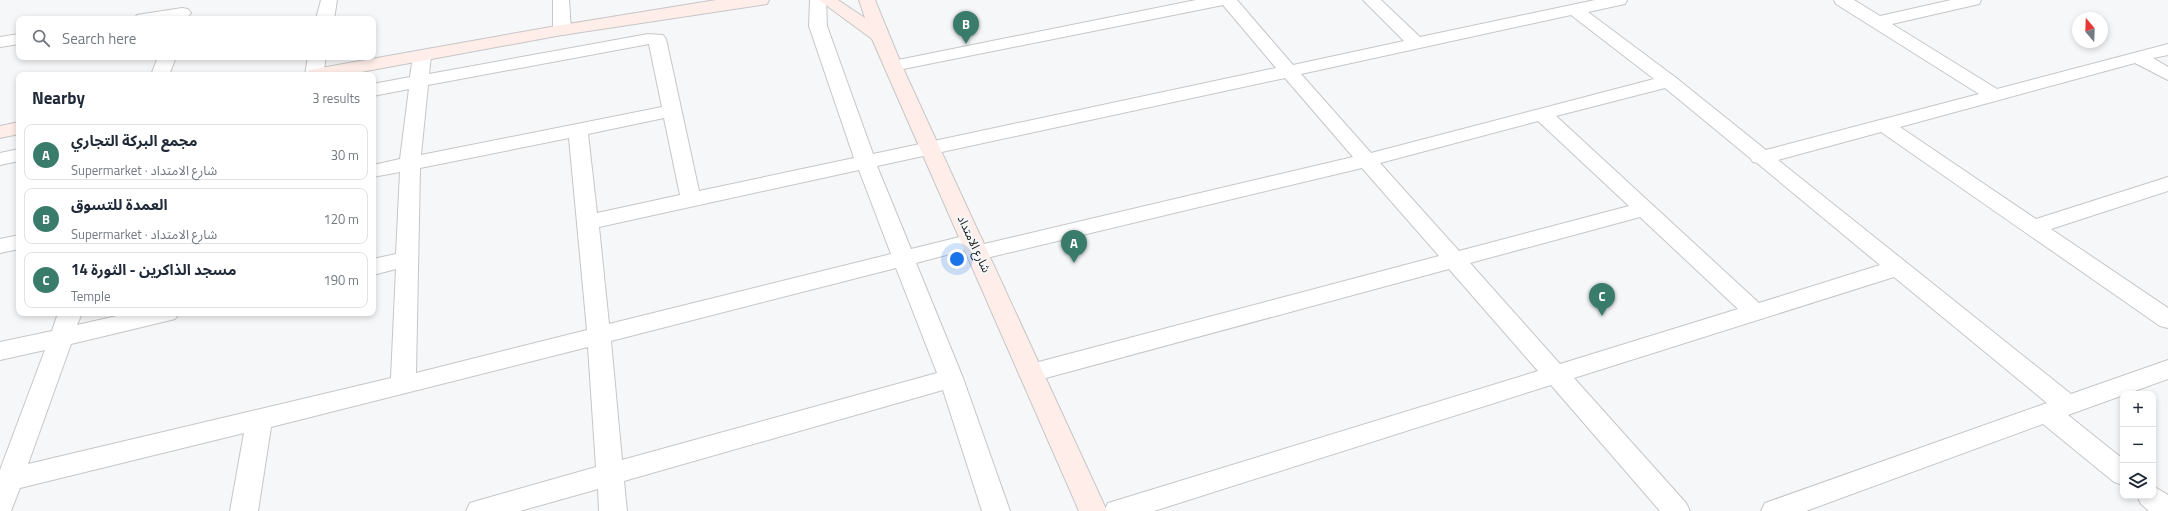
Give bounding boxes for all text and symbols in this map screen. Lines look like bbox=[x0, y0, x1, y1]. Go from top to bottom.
pin: B bbox=[953, 11, 979, 44]
north arrow bbox=[2072, 12, 2108, 48]
search box bbox=[16, 16, 376, 60]
icon: search bbox=[30, 27, 52, 49]
text: Search here bbox=[62, 27, 136, 50]
text: Nearby bbox=[32, 85, 85, 111]
text: 3 results bbox=[312, 88, 360, 108]
text: مجمع البركة التجاري bbox=[71, 129, 197, 152]
text: A bbox=[42, 145, 50, 165]
text: 30 m bbox=[331, 145, 359, 165]
text: Supermarket · شارع الامتداد bbox=[71, 160, 217, 180]
text: العمدة للتسوق bbox=[71, 193, 168, 216]
text: B bbox=[42, 209, 50, 229]
text: 120 m bbox=[323, 209, 359, 229]
street label: شارع الامتداد bbox=[953, 212, 996, 276]
text: Supermarket · شارع الامتداد bbox=[71, 224, 217, 244]
pin: A bbox=[1061, 230, 1087, 263]
your location bbox=[947, 249, 967, 269]
text: مسجد الذاكرين - الثورة 14 bbox=[71, 258, 236, 281]
text: C bbox=[42, 270, 50, 290]
text: 190 m bbox=[323, 270, 359, 290]
pin: C bbox=[1589, 283, 1615, 316]
text: Temple bbox=[71, 286, 111, 306]
map controls bbox=[2120, 391, 2156, 499]
button: + bbox=[2120, 391, 2156, 427]
button: − bbox=[2120, 427, 2156, 463]
button: layers bbox=[2120, 463, 2156, 499]

